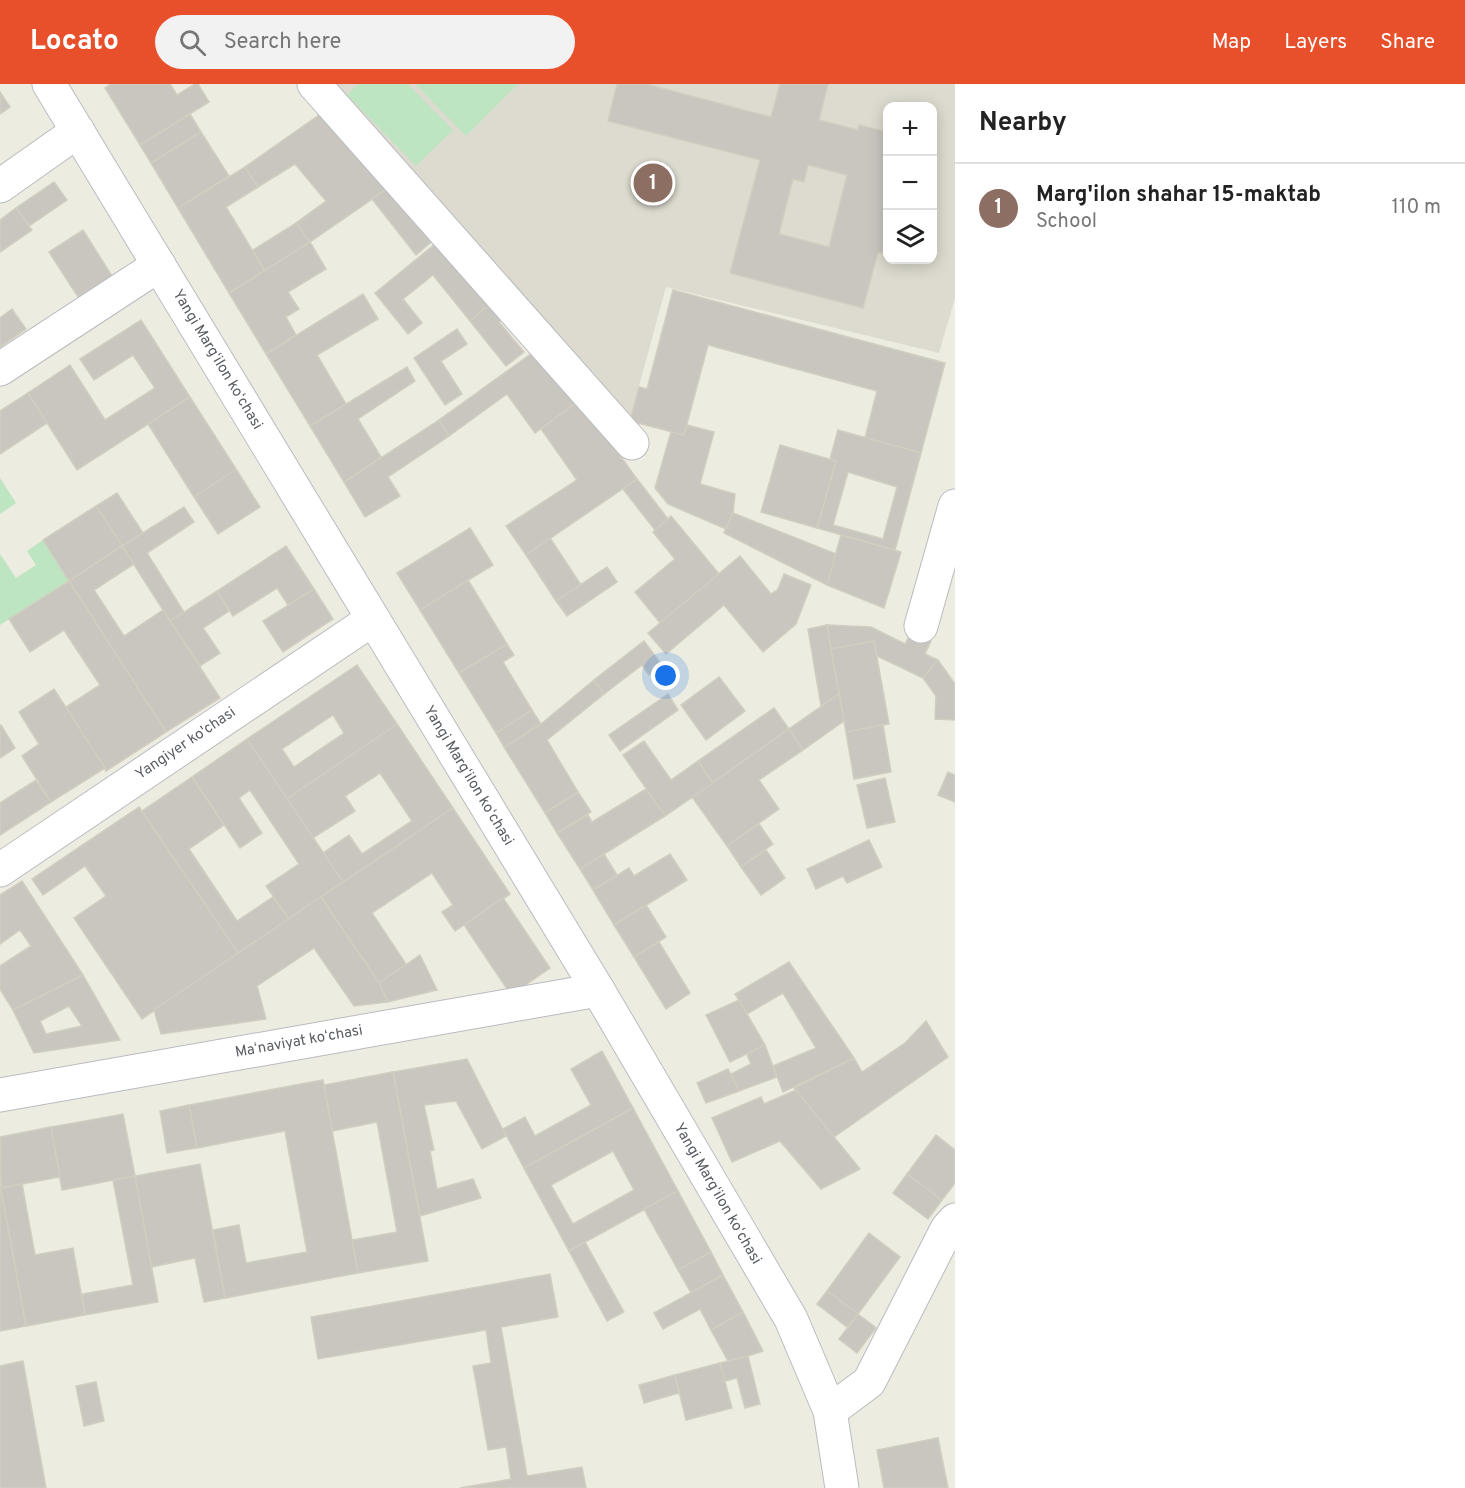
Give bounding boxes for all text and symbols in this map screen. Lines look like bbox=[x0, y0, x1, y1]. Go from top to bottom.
search box bbox=[155, 15, 575, 69]
text: Locato bbox=[30, 24, 119, 60]
icon: search bbox=[176, 26, 209, 59]
text: Search here bbox=[224, 29, 341, 56]
text: Map bbox=[1212, 29, 1251, 56]
text: Layers bbox=[1284, 29, 1347, 56]
text: Share bbox=[1380, 29, 1435, 56]
map controls bbox=[883, 102, 937, 264]
button: + bbox=[883, 102, 937, 156]
text: Nearby bbox=[979, 107, 1067, 140]
button: − bbox=[883, 156, 937, 210]
pin: 1 bbox=[634, 160, 672, 206]
text: Marg'ilon shahar 15-maktab bbox=[1036, 182, 1321, 209]
text: 1 bbox=[995, 195, 1003, 221]
text: 110 m bbox=[1392, 195, 1441, 221]
text: School bbox=[1036, 209, 1097, 235]
button: layers bbox=[883, 210, 937, 264]
street label: Yangi Margʻilon koʻchasi bbox=[168, 287, 266, 433]
your location bbox=[651, 661, 680, 690]
street label: Yangiyer ko'chasi bbox=[132, 703, 240, 785]
street label: Yangi Margʻilon koʻchasi bbox=[419, 703, 517, 849]
street label: Maʻnaviyat koʻchasi bbox=[234, 1021, 364, 1063]
street label: Yangi Margʻilon koʻchasi bbox=[669, 1120, 765, 1268]

